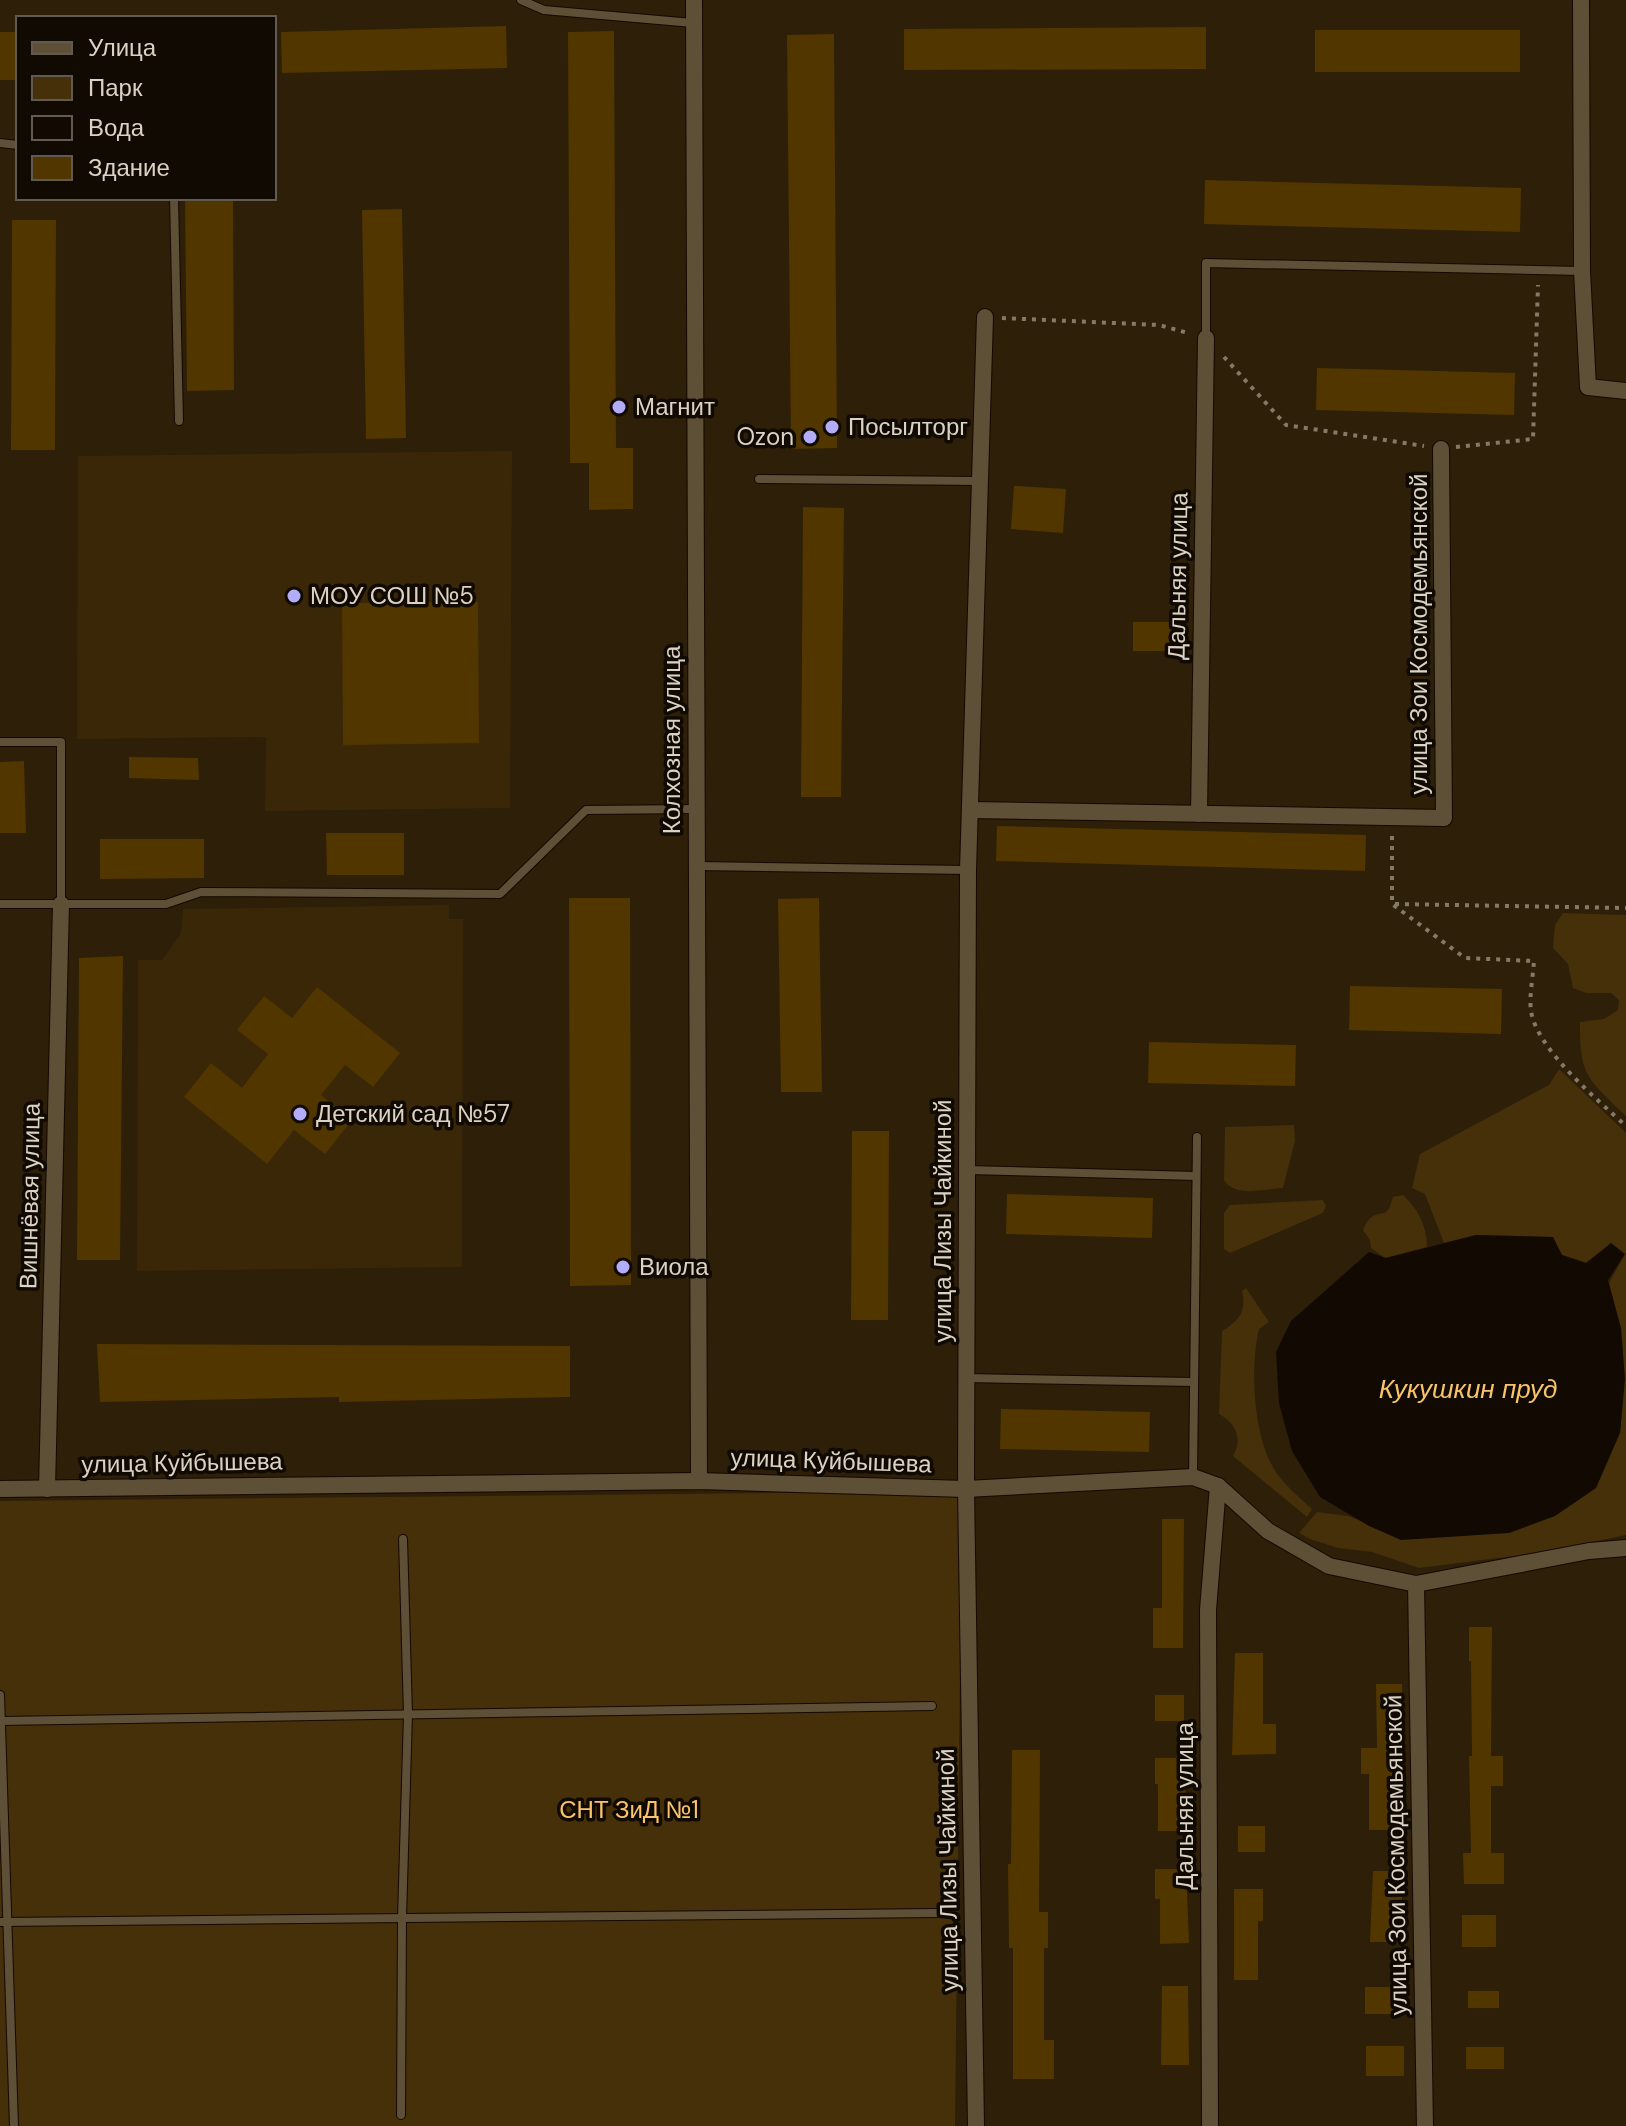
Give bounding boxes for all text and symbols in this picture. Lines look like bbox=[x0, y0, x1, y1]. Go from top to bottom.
legend bbox=[16, 16, 276, 200]
text: Улица bbox=[88, 32, 157, 63]
text: Парк bbox=[88, 72, 143, 103]
text: Вода bbox=[88, 112, 145, 143]
text: Здание bbox=[88, 152, 170, 183]
place label: Магнит bbox=[635, 391, 715, 422]
marker: Магнит bbox=[610, 398, 628, 416]
place label: Посылторг bbox=[848, 411, 968, 442]
marker: Посылторг bbox=[823, 418, 841, 436]
place label: Ozon bbox=[736, 421, 794, 452]
marker: Ozon bbox=[801, 428, 819, 446]
street label: улица Зои Космодемьянской bbox=[1403, 474, 1434, 794]
street label: Дальняя улица bbox=[1161, 491, 1194, 660]
place label: МОУ СОШ №5 bbox=[310, 580, 474, 611]
marker: МОУ СОШ №5 bbox=[285, 587, 303, 605]
street label: Колхозная улица bbox=[656, 645, 687, 834]
place label: Детский сад №57 bbox=[316, 1098, 510, 1129]
street label: улица Лизы Чайкиной bbox=[927, 1100, 958, 1342]
street label: Вишнёвая улица bbox=[12, 1102, 47, 1289]
marker: Детский сад №57 bbox=[291, 1105, 309, 1123]
place label: Виола bbox=[639, 1251, 709, 1282]
marker: Виола bbox=[614, 1258, 632, 1276]
water label: Кукушкин пруд bbox=[1379, 1372, 1557, 1406]
street label: улица Куйбышева bbox=[730, 1441, 933, 1480]
street label: улица Куйбышева bbox=[81, 1445, 283, 1480]
street label: улица Зои Космодемьянской bbox=[1377, 1694, 1414, 2016]
street label: Дальняя улица bbox=[1169, 1721, 1200, 1890]
street label: улица Лизы Чайкиной bbox=[930, 1748, 965, 1992]
park label: СНТ ЗиД №1 bbox=[559, 1794, 699, 1825]

